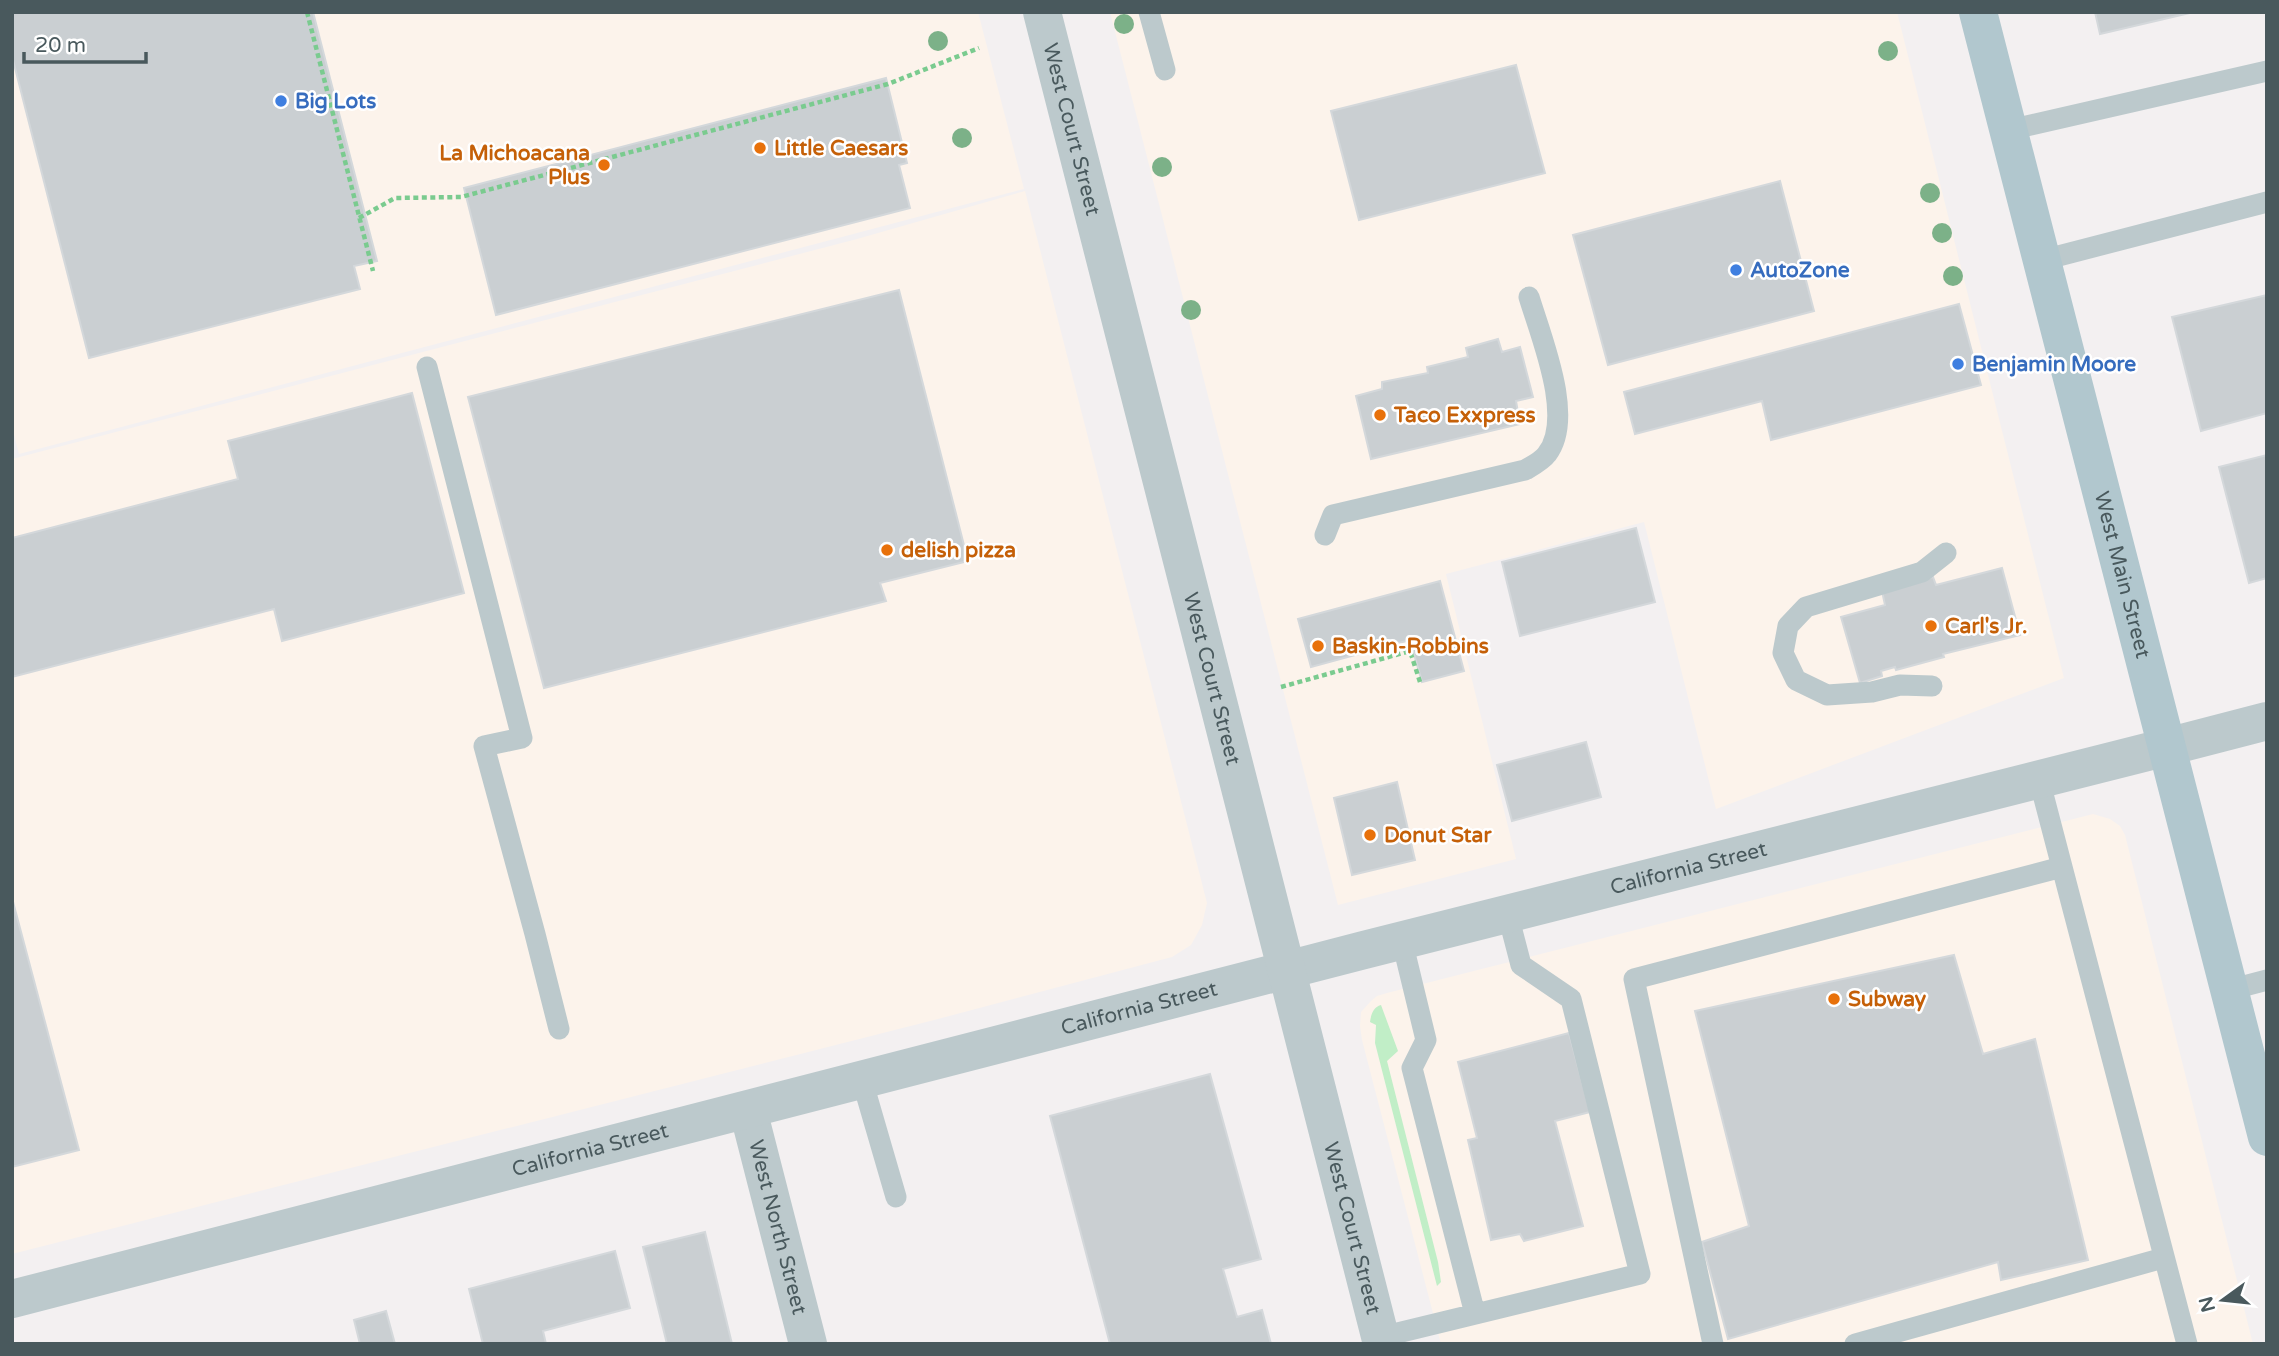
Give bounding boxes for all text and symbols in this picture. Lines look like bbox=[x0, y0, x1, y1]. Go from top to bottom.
scale bar bbox=[24, 21, 147, 65]
text: 20 m bbox=[35, 33, 86, 58]
street label: West Court Street bbox=[1037, 40, 1105, 218]
place label: Big Lots bbox=[295, 89, 376, 114]
marker: Big Lots bbox=[273, 93, 289, 109]
place label: Little Caesars bbox=[774, 136, 908, 161]
marker: Little Caesars bbox=[752, 140, 768, 156]
place label: La Michoacana Plus bbox=[439, 141, 590, 190]
marker: La Michoacana Plus bbox=[596, 157, 612, 173]
place label: AutoZone bbox=[1750, 258, 1850, 283]
marker: AutoZone bbox=[1728, 262, 1744, 278]
place label: Benjamin Moore bbox=[1972, 352, 2136, 377]
marker: Benjamin Moore bbox=[1950, 356, 1966, 372]
place label: Taco Exxpress bbox=[1393, 403, 1536, 428]
marker: Taco Exxpress bbox=[1372, 407, 1388, 423]
street label: West Main Street bbox=[2089, 489, 2155, 661]
place label: delish pizza bbox=[901, 538, 1016, 563]
marker: delish pizza bbox=[879, 542, 895, 558]
street label: West Court Street bbox=[1178, 590, 1246, 768]
place label: Carl's Jr. bbox=[1945, 614, 2028, 639]
marker: Carl's Jr. bbox=[1923, 618, 1939, 634]
place label: Baskin-Robbins bbox=[1332, 634, 1489, 659]
marker: Baskin-Robbins bbox=[1310, 638, 1326, 654]
place label: Donut Star bbox=[1384, 823, 1492, 848]
marker: Donut Star bbox=[1362, 827, 1378, 843]
street label: California Street bbox=[1608, 837, 1769, 900]
street label: California Street bbox=[1058, 976, 1220, 1041]
place label: Subway bbox=[1848, 987, 1927, 1012]
marker: Subway bbox=[1826, 991, 1842, 1007]
street label: California Street bbox=[509, 1118, 671, 1182]
street label: West North Street bbox=[743, 1137, 812, 1317]
street label: West Court Street bbox=[1318, 1139, 1386, 1317]
north arrow bbox=[2188, 1265, 2258, 1335]
text: N bbox=[2195, 1294, 2220, 1314]

